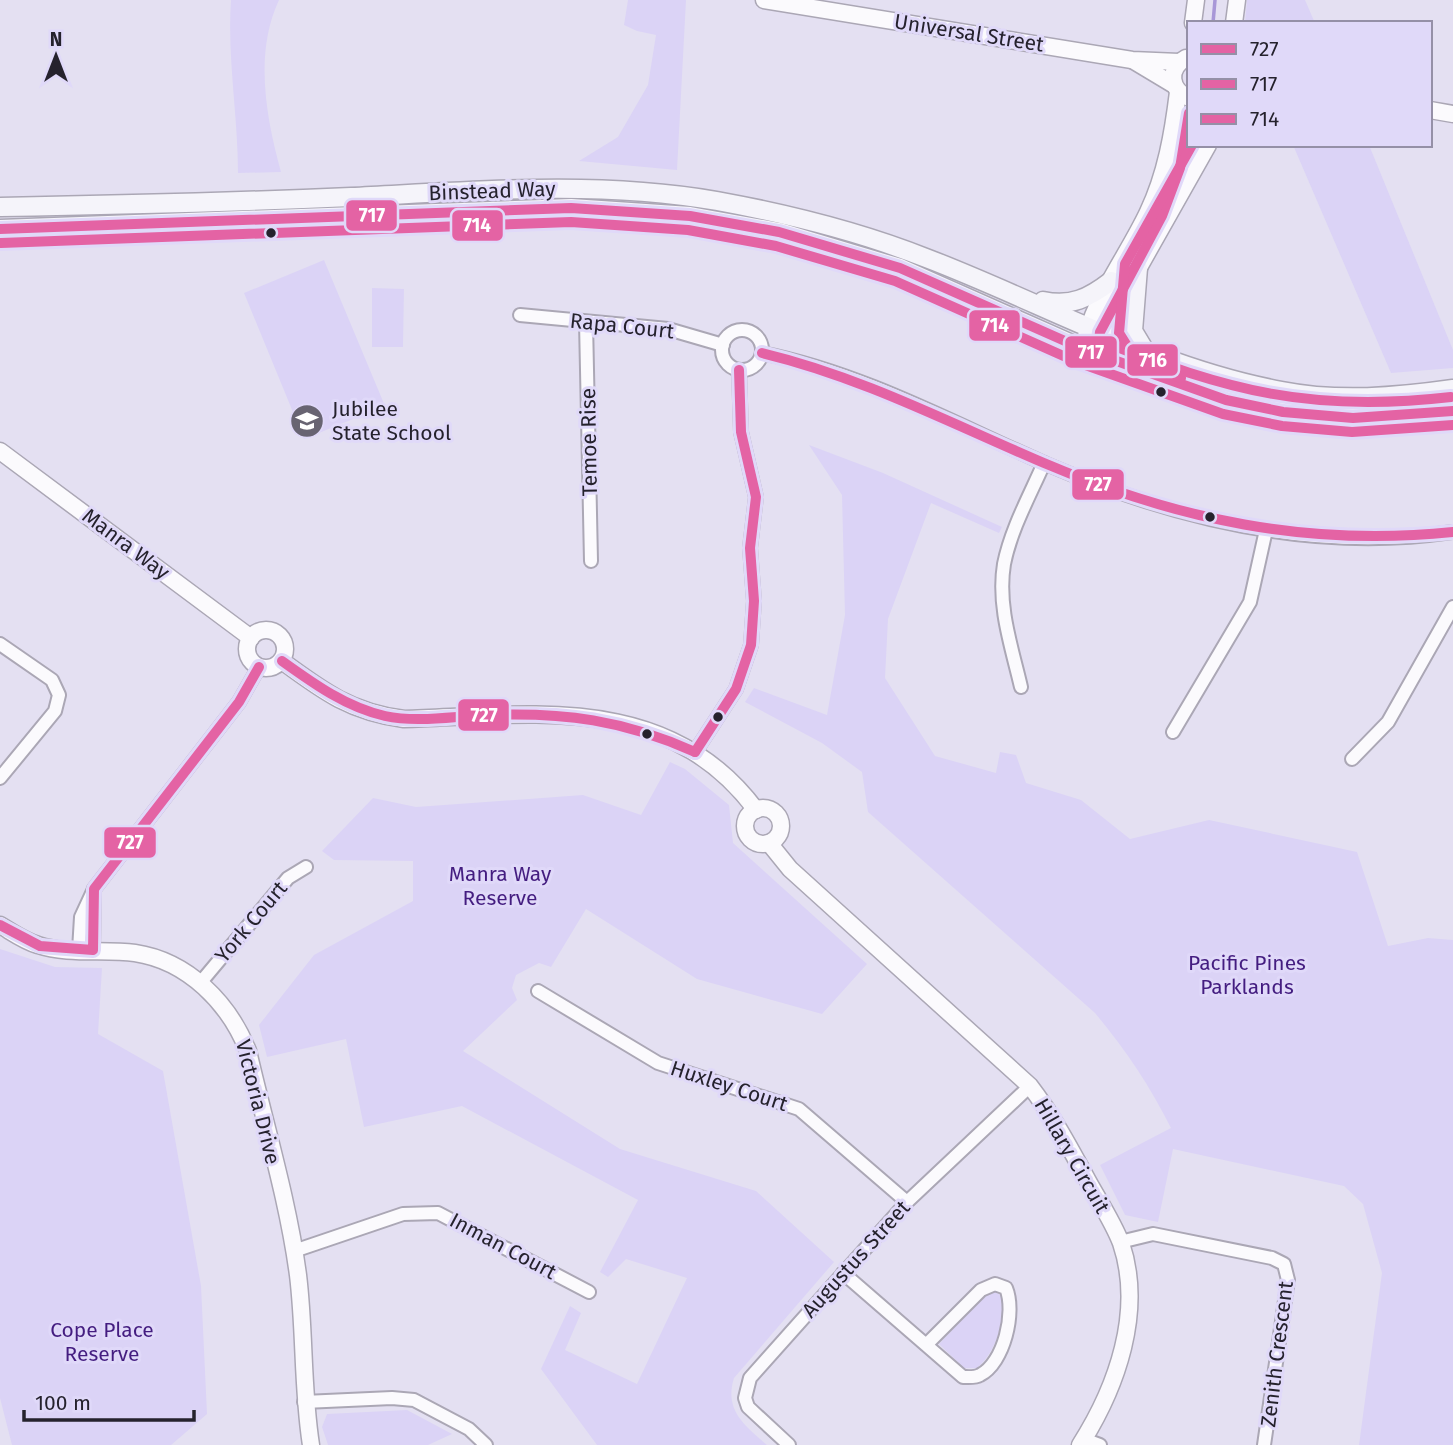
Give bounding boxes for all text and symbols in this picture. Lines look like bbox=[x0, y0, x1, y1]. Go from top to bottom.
street label: Universal Street bbox=[892, 8, 1046, 58]
north arrow bbox=[21, 21, 91, 91]
legend bbox=[1187, 21, 1432, 147]
text: N bbox=[50, 28, 62, 51]
text: 727 bbox=[1250, 36, 1279, 62]
text: 717 bbox=[1250, 71, 1277, 97]
text: 714 bbox=[1250, 106, 1279, 132]
street label: Binstead Way bbox=[428, 176, 557, 206]
line badge: 717 bbox=[345, 199, 398, 232]
text: 717 bbox=[359, 204, 385, 227]
line badge: 714 bbox=[451, 209, 504, 242]
text: 714 bbox=[463, 214, 491, 237]
unlabelled marker bbox=[264, 226, 278, 240]
street label: Rapa Court bbox=[569, 308, 676, 344]
line badge: 714 bbox=[968, 309, 1021, 342]
text: 714 bbox=[981, 314, 1009, 337]
line badge: 717 bbox=[1064, 335, 1118, 369]
text: 717 bbox=[1078, 341, 1104, 364]
line badge: 716 bbox=[1126, 343, 1179, 377]
text: 716 bbox=[1139, 349, 1167, 372]
unlabelled marker bbox=[1154, 385, 1168, 399]
street label: Temoe Rise bbox=[575, 388, 603, 496]
place label: Jubilee State School bbox=[332, 396, 451, 446]
school or university icon: Jubilee State School bbox=[288, 402, 326, 440]
line badge: 727 bbox=[1071, 468, 1125, 501]
text: 727 bbox=[1084, 473, 1112, 496]
street label: Manra Way bbox=[77, 503, 175, 586]
unlabelled marker bbox=[1203, 510, 1217, 524]
line badge: 727 bbox=[457, 698, 510, 732]
text: 727 bbox=[470, 704, 498, 727]
unlabelled marker bbox=[711, 710, 725, 724]
unlabelled marker bbox=[640, 727, 654, 741]
line badge: 727 bbox=[103, 826, 157, 859]
text: 727 bbox=[116, 831, 144, 854]
park label: Manra Way Reserve bbox=[449, 861, 552, 911]
street label: York Court bbox=[209, 876, 293, 968]
park label: Pacific Pines Parklands bbox=[1188, 950, 1306, 1000]
street label: Victoria Drive bbox=[230, 1037, 286, 1167]
street label: Huxley Court bbox=[667, 1055, 791, 1117]
street label: Hillary Circuit bbox=[1029, 1094, 1116, 1219]
street label: Augustus Street bbox=[796, 1195, 916, 1323]
street label: Inman Court bbox=[445, 1207, 561, 1285]
street label: Zenith Crescent bbox=[1255, 1279, 1299, 1428]
park label: Cope Place Reserve bbox=[50, 1317, 154, 1367]
scale bar bbox=[24, 1378, 194, 1422]
text: 100 m bbox=[35, 1390, 91, 1416]

